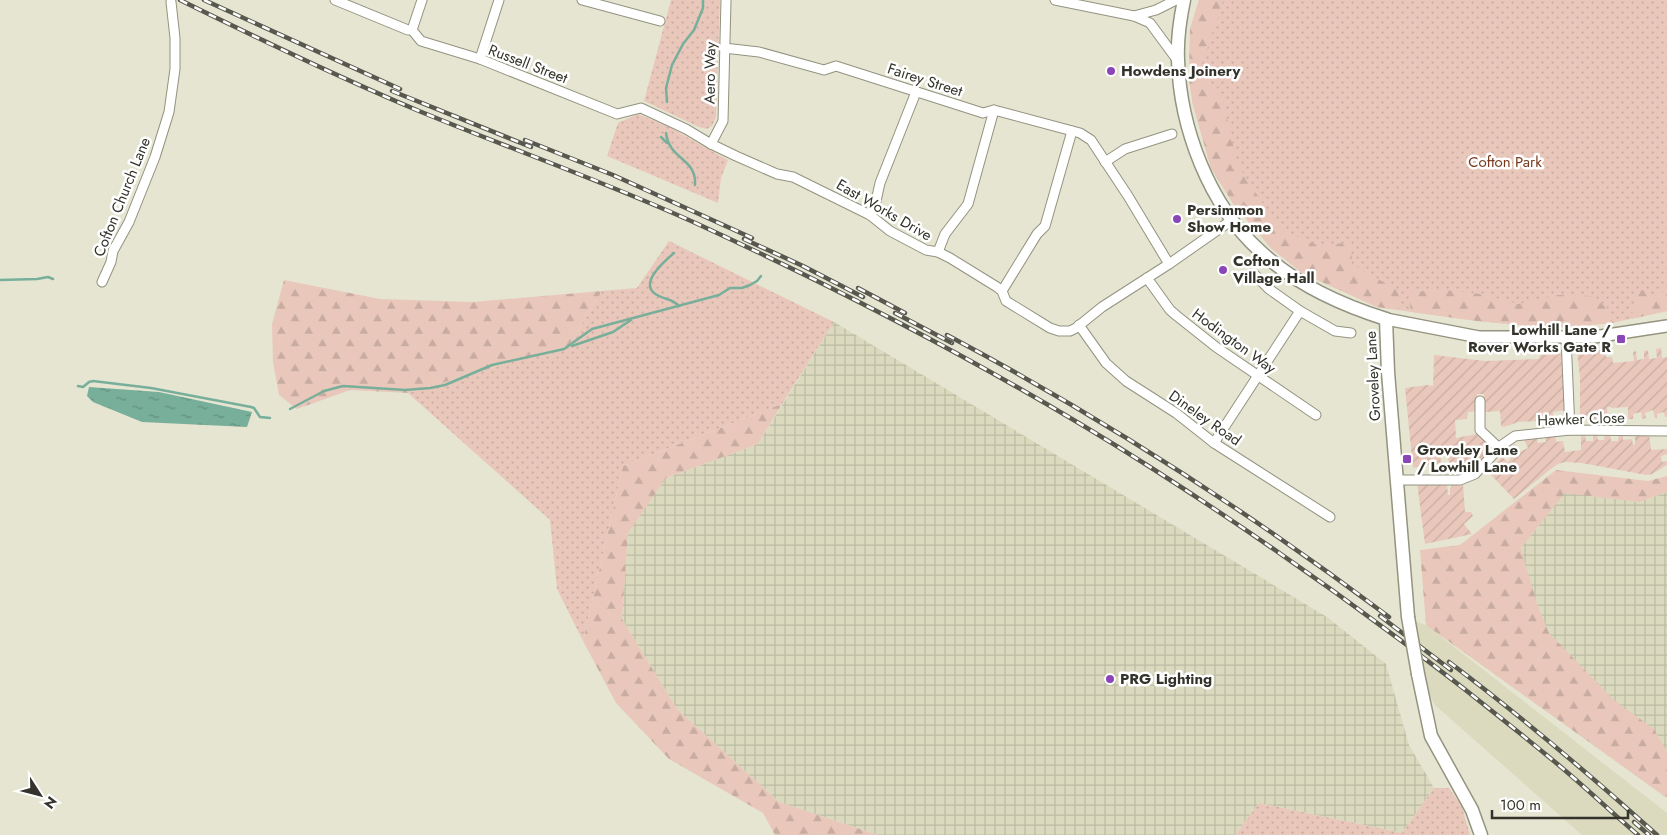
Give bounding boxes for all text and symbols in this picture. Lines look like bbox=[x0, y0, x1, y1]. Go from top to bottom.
street label: Russell Street bbox=[485, 39, 571, 89]
street label: Aero Way bbox=[698, 41, 722, 104]
street label: Fairey Street bbox=[885, 58, 966, 103]
place label: Howdens Joinery bbox=[1121, 60, 1240, 82]
marker: Howdens Joinery bbox=[1105, 65, 1117, 77]
street label: Cofton Church Lane bbox=[88, 134, 156, 260]
park label: Cofton Park bbox=[1468, 151, 1542, 173]
street label: East Works Drive bbox=[832, 174, 936, 246]
place label: Persimmon Show Home bbox=[1187, 199, 1271, 238]
marker: Persimmon Show Home bbox=[1171, 213, 1183, 225]
place label: Cofton Village Hall bbox=[1232, 250, 1315, 289]
marker: Cofton Village Hall bbox=[1217, 264, 1229, 276]
street label: Hodington Way bbox=[1187, 303, 1281, 379]
place label: Lowhill Lane / Rover Works Gate R bbox=[1468, 319, 1611, 358]
street label: Groveley Lane bbox=[1360, 330, 1386, 422]
marker: Lowhill Lane / Rover Works Gate R bbox=[1615, 333, 1627, 345]
street label: Dineley Road bbox=[1164, 385, 1246, 451]
street label: Hawker Close bbox=[1537, 406, 1625, 432]
place label: Groveley Lane / Lowhill Lane bbox=[1417, 439, 1518, 478]
marker: Groveley Lane / Lowhill Lane bbox=[1401, 453, 1413, 465]
place label: PRG Lighting bbox=[1120, 668, 1212, 690]
marker: PRG Lighting bbox=[1104, 673, 1116, 685]
north arrow bbox=[15, 770, 65, 820]
scale bar bbox=[1492, 788, 1628, 820]
text: N bbox=[39, 792, 62, 813]
text: 100 m bbox=[1500, 794, 1541, 816]

